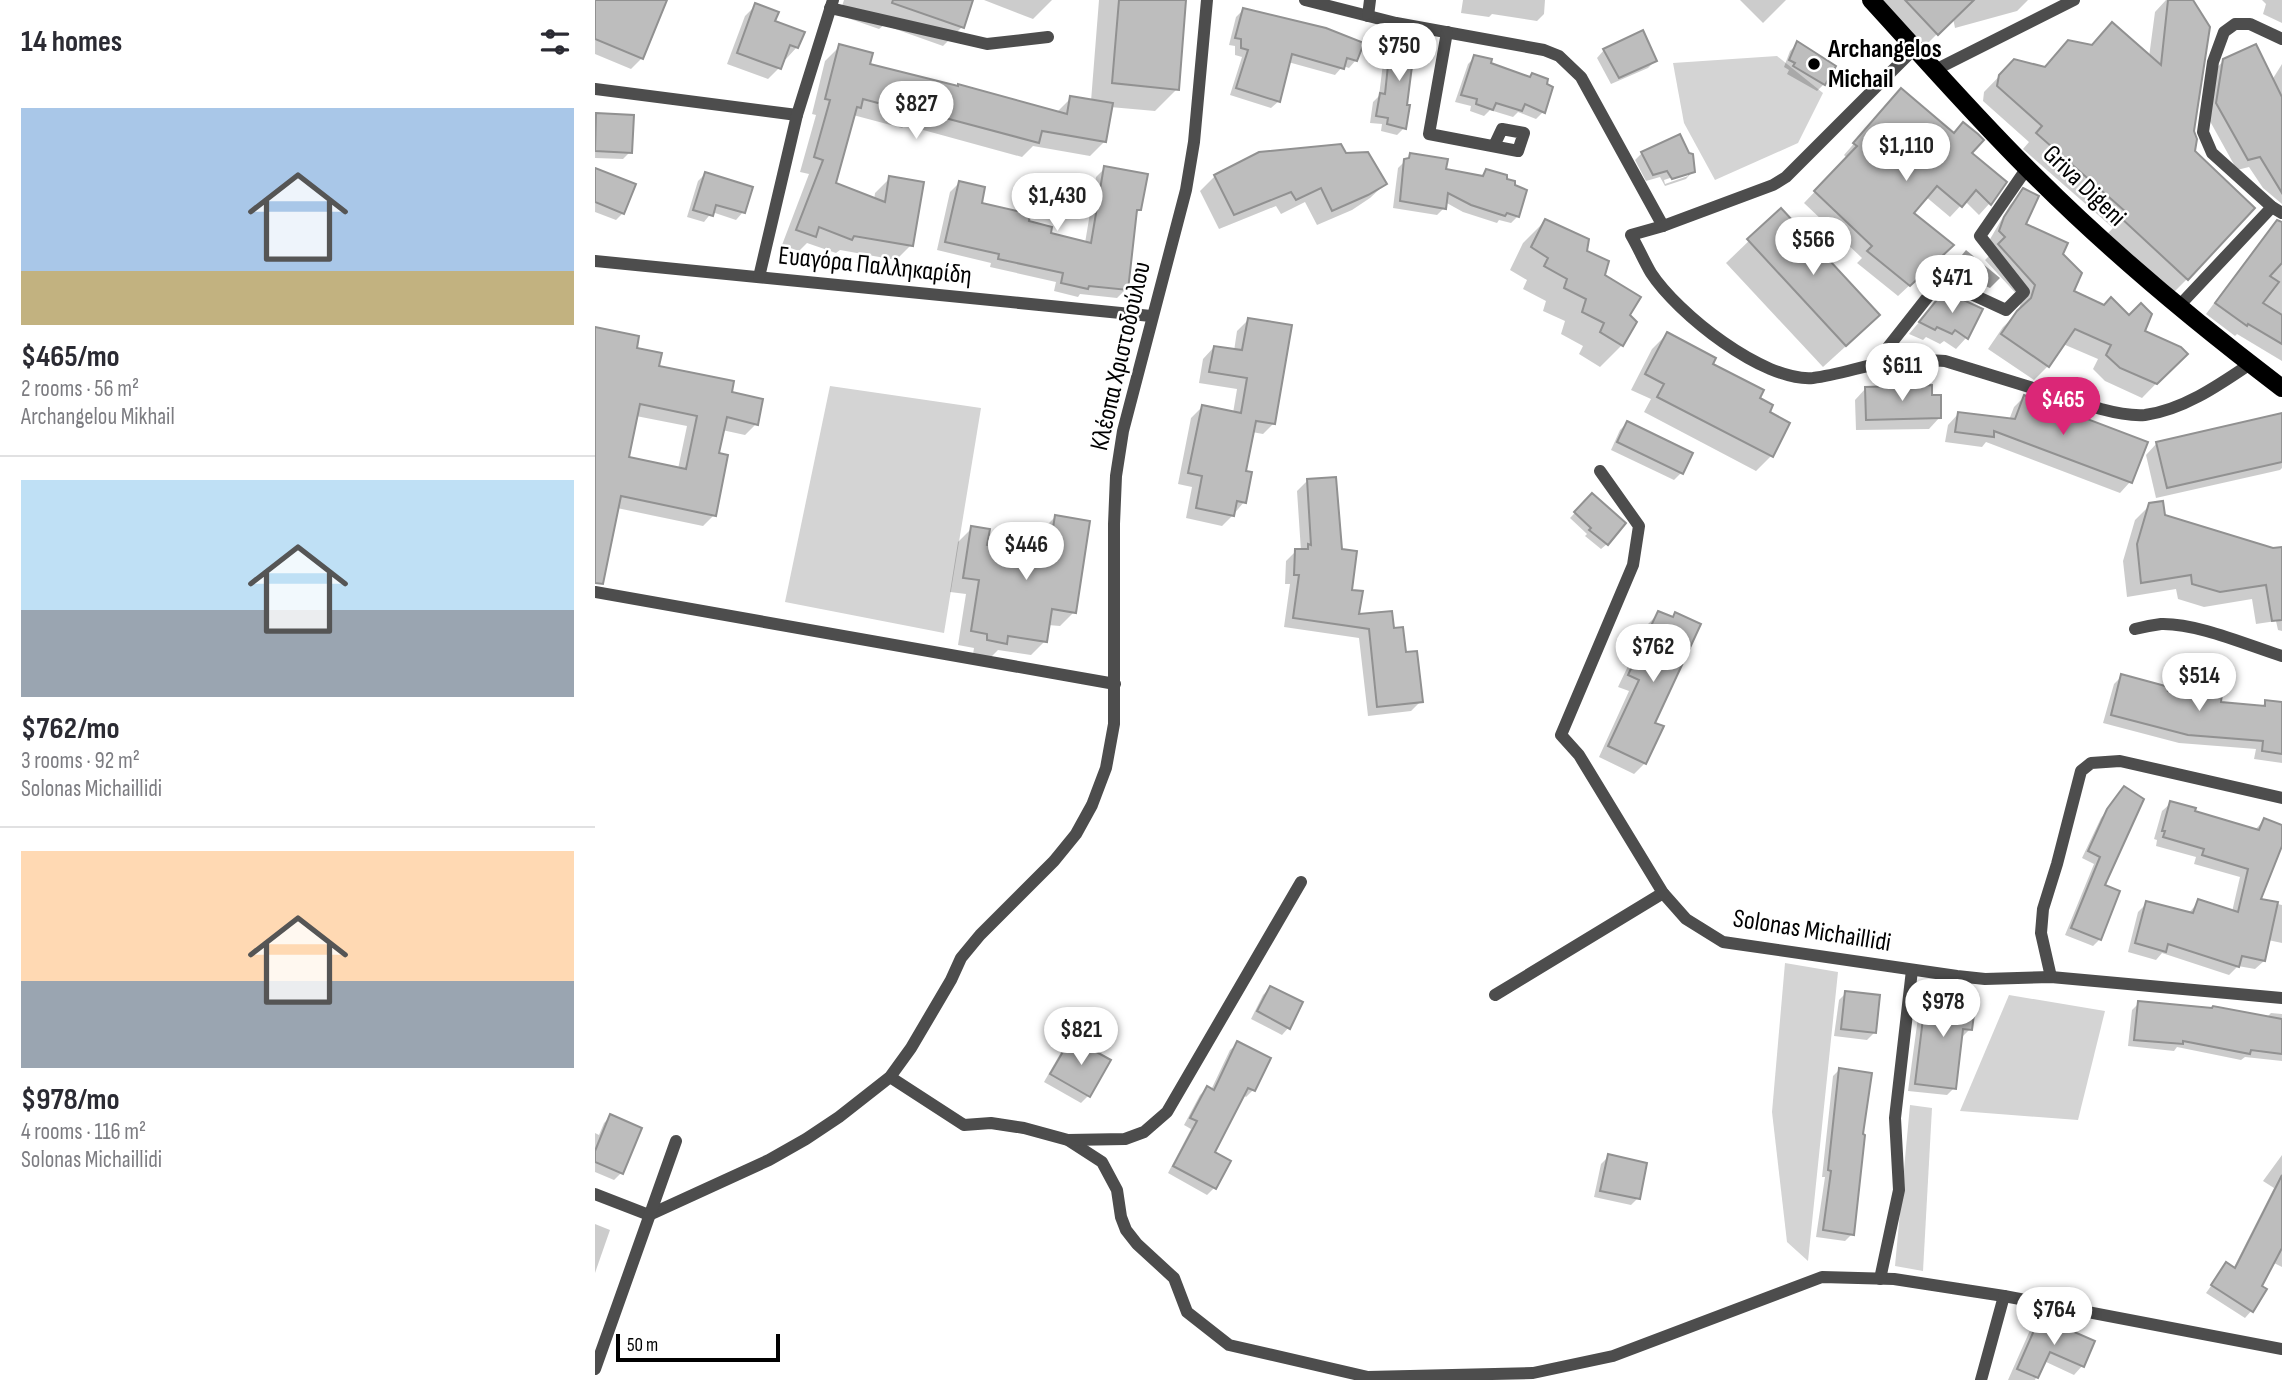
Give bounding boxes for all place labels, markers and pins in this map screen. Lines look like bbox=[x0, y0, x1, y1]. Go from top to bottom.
pin: $750 bbox=[1358, 24, 1440, 83]
place label: Archangelos Michail bbox=[1827, 34, 1942, 95]
marker: Archangelos Michail bbox=[1806, 56, 1822, 72]
pin: $827 bbox=[875, 82, 957, 141]
pin: $1,110 bbox=[1849, 124, 1963, 183]
pin: $1,430 bbox=[1000, 174, 1114, 233]
pin: $566 bbox=[1772, 218, 1854, 277]
pin: $471 bbox=[1911, 256, 1993, 315]
pin: $611 bbox=[1861, 344, 1943, 403]
pin: $465 bbox=[2022, 378, 2104, 437]
pin: $446 bbox=[985, 522, 1067, 582]
pin: $762 bbox=[1612, 624, 1694, 684]
pin: $514 bbox=[2158, 654, 2240, 713]
pin: $978 bbox=[1902, 979, 1984, 1039]
pin: $821 bbox=[1040, 1007, 1122, 1067]
pin: $764 bbox=[2013, 1288, 2095, 1347]

